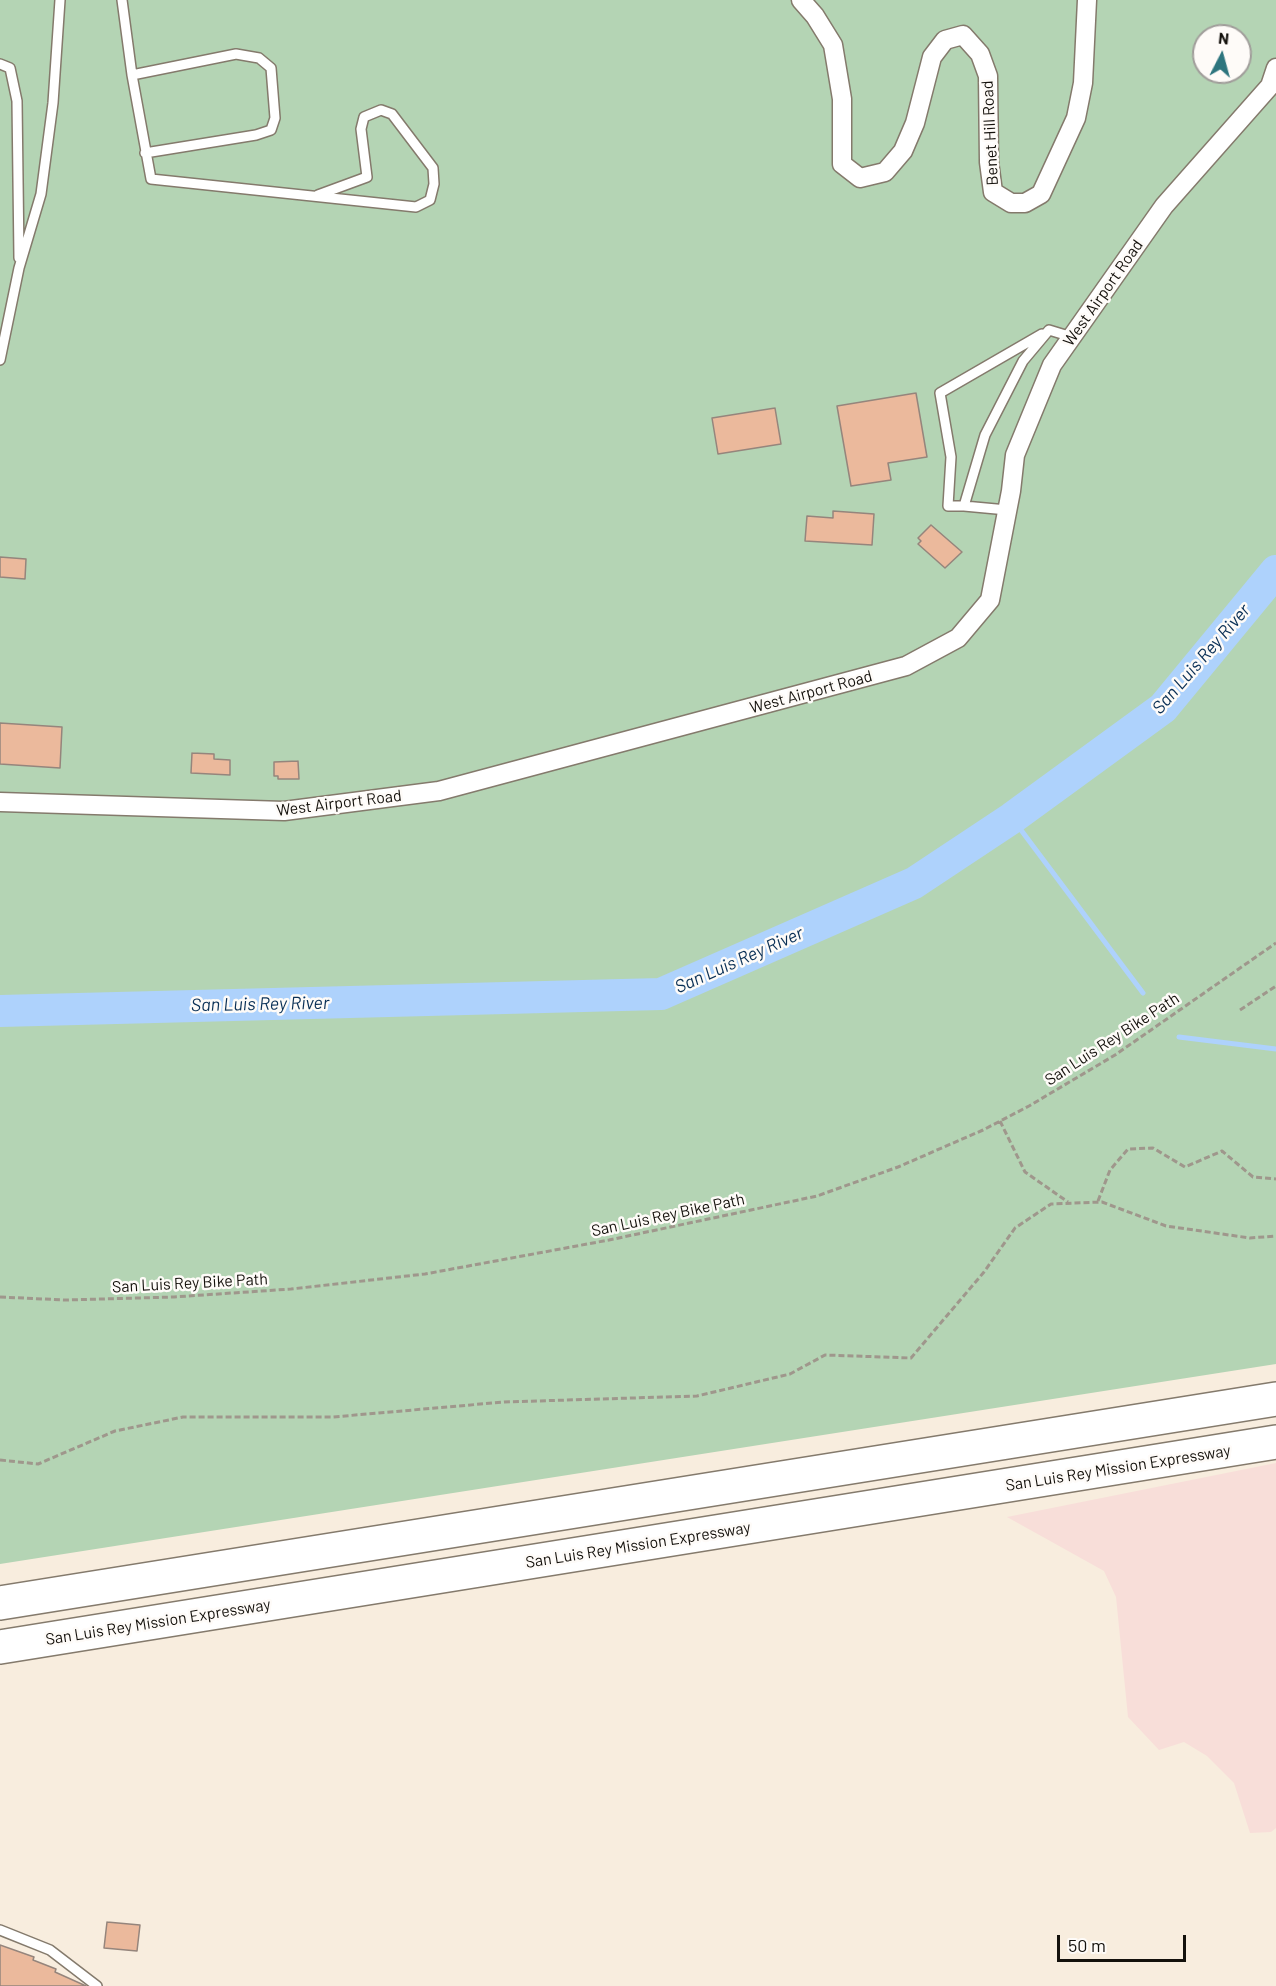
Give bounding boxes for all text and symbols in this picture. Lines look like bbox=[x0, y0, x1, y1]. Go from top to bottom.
north arrow bbox=[1192, 24, 1252, 84]
text: N bbox=[1217, 28, 1230, 48]
street label: Benet Hill Road bbox=[978, 80, 1002, 186]
street label: West Airport Road bbox=[1059, 236, 1147, 350]
water label: San Luis Rey River bbox=[1147, 600, 1255, 718]
street label: West Airport Road bbox=[748, 666, 874, 718]
street label: West Airport Road bbox=[275, 786, 403, 820]
water label: San Luis Rey River bbox=[671, 922, 807, 998]
street label: San Luis Rey Bike Path bbox=[1041, 988, 1183, 1090]
water label: San Luis Rey River bbox=[191, 992, 329, 1016]
street label: San Luis Rey Bike Path bbox=[590, 1189, 746, 1241]
street label: San Luis Rey Bike Path bbox=[112, 1269, 268, 1297]
street label: San Luis Rey Mission Expressway bbox=[1004, 1441, 1232, 1495]
street label: San Luis Rey Mission Expressway bbox=[524, 1518, 752, 1572]
street label: San Luis Rey Mission Expressway bbox=[44, 1595, 272, 1649]
scale bar bbox=[1060, 1923, 1189, 1961]
text: 50 m bbox=[1068, 1934, 1106, 1956]

